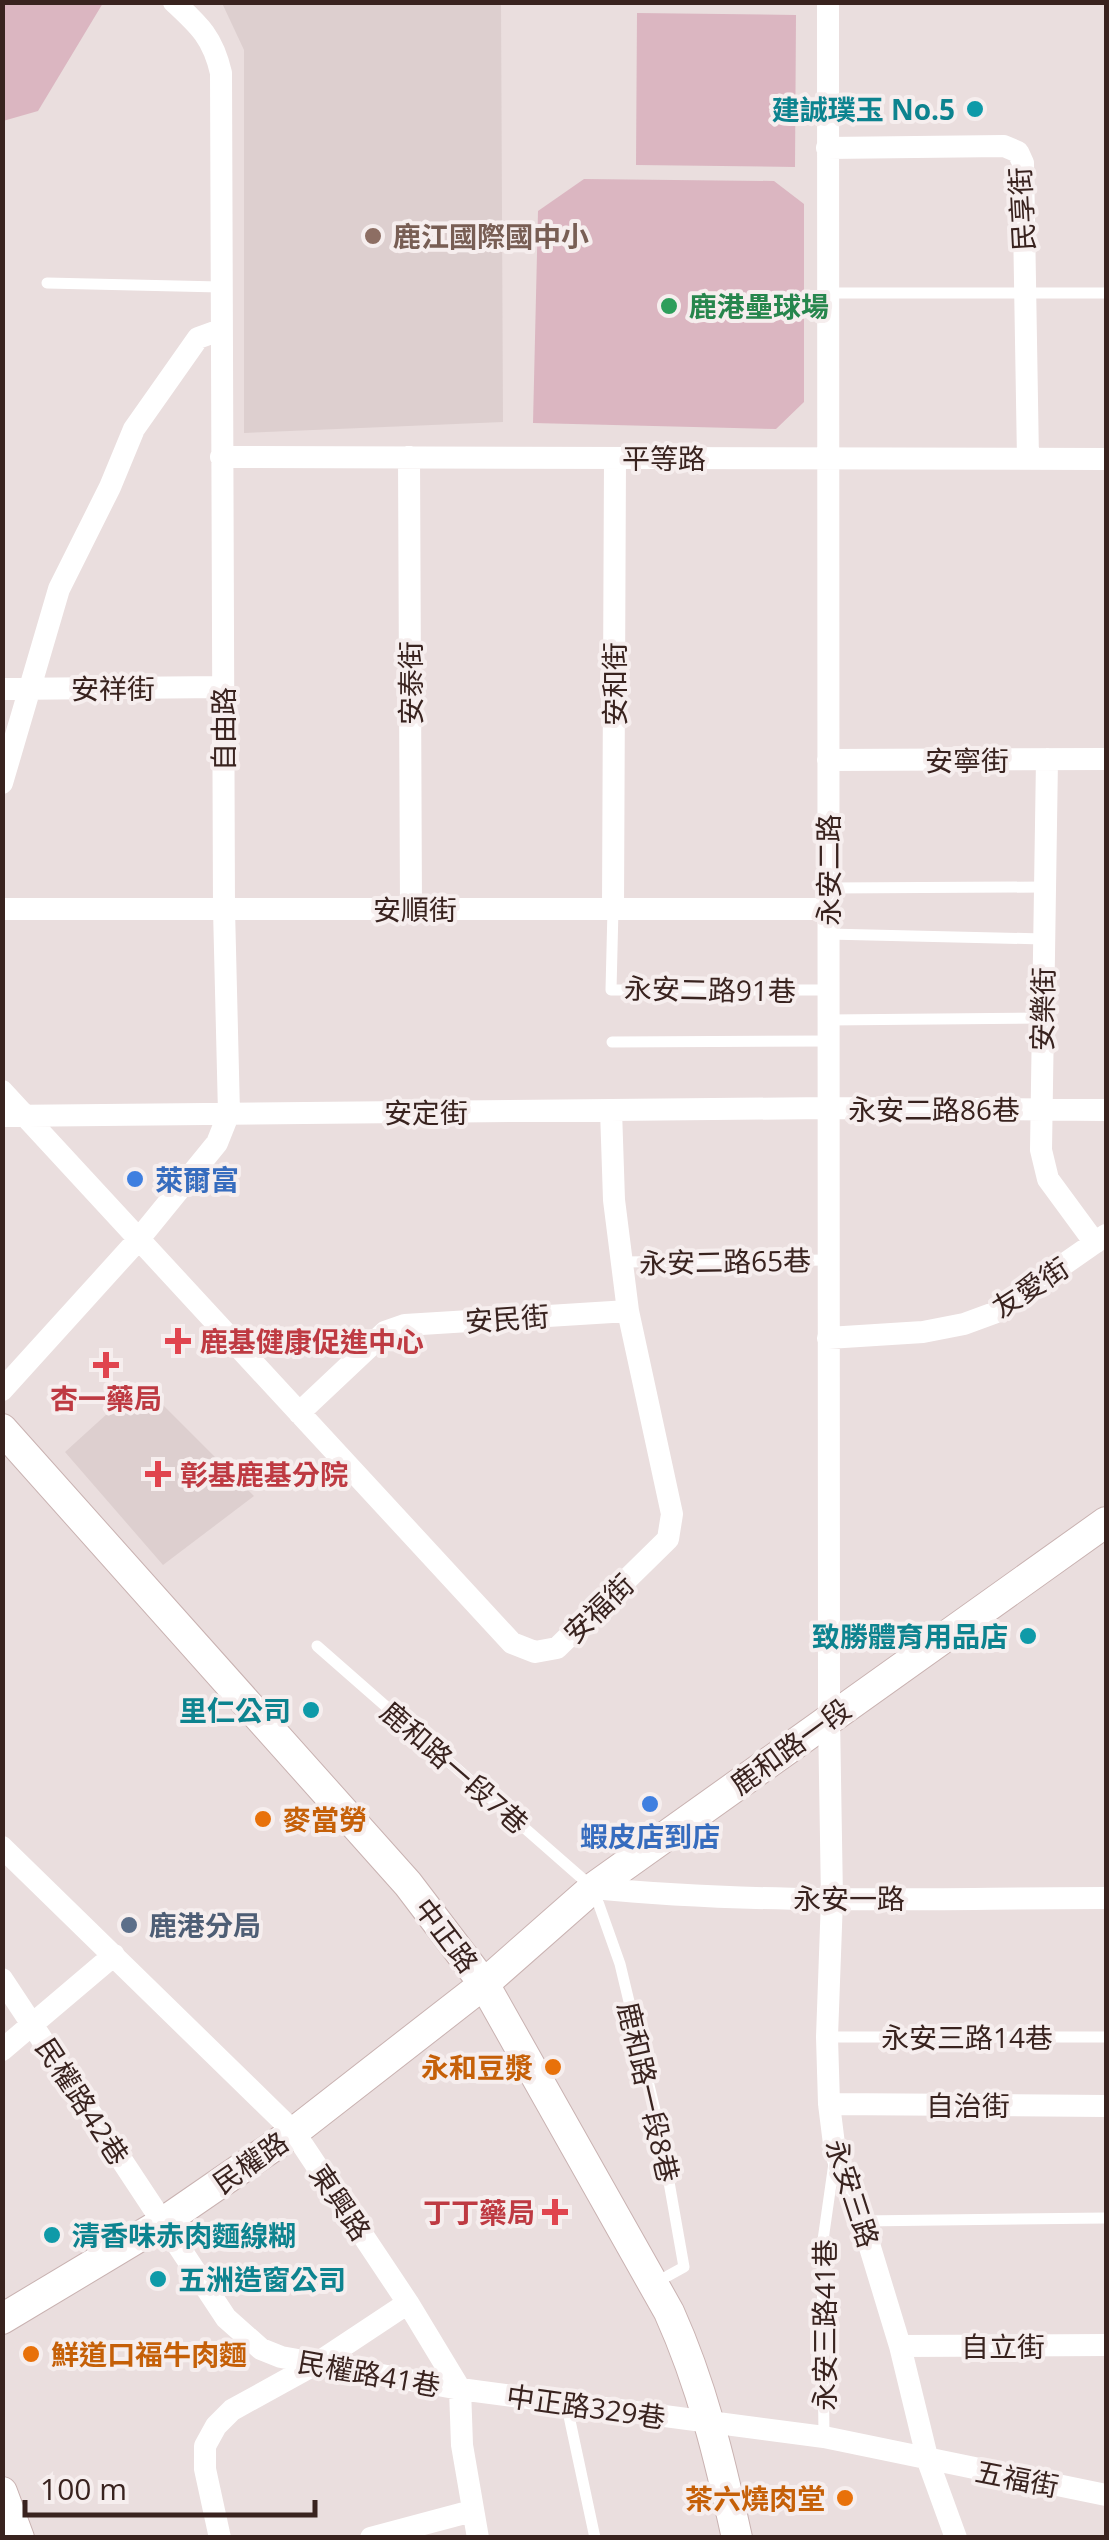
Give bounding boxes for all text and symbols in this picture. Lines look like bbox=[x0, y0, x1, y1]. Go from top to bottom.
place label: 建誠璞玉 No.5 bbox=[772, 90, 955, 128]
marker: 建誠璞玉 No.5 bbox=[964, 98, 986, 120]
street label: 民享街 bbox=[1000, 166, 1042, 252]
place label: 鹿江國際國中小 bbox=[393, 217, 589, 255]
marker: 鹿江國際國中小 bbox=[362, 225, 384, 247]
place label: 鹿港壘球場 bbox=[689, 287, 829, 325]
marker: 鹿港壘球場 bbox=[658, 295, 680, 317]
street label: 平等路 bbox=[622, 439, 706, 477]
street label: 安泰街 bbox=[391, 641, 429, 725]
street label: 安和街 bbox=[595, 642, 633, 726]
street label: 安祥街 bbox=[71, 669, 155, 707]
street label: 自由路 bbox=[204, 687, 242, 771]
street label: 安寧街 bbox=[925, 741, 1009, 779]
street label: 永安二路 bbox=[809, 814, 847, 926]
street label: 安順街 bbox=[373, 890, 457, 928]
street label: 安樂街 bbox=[1022, 967, 1062, 1051]
street label: 永安二路91巷 bbox=[624, 969, 796, 1009]
street label: 永安二路86巷 bbox=[848, 1090, 1020, 1128]
street label: 安定街 bbox=[384, 1093, 468, 1131]
place label: 萊爾富 bbox=[155, 1160, 239, 1198]
marker: 萊爾富 bbox=[124, 1168, 146, 1190]
street label: 永安二路65巷 bbox=[639, 1241, 811, 1281]
street label: 友愛街 bbox=[984, 1248, 1076, 1326]
street label: 安民街 bbox=[464, 1296, 550, 1340]
place label: 鹿基健康促進中心 bbox=[200, 1322, 424, 1360]
marker: 鹿基健康促進中心 bbox=[165, 1328, 191, 1354]
marker: 杏一藥局 bbox=[95, 1354, 117, 1376]
place label: 杏一藥局 bbox=[50, 1379, 162, 1417]
place label: 彰基鹿基分院 bbox=[180, 1455, 348, 1493]
marker: 彰基鹿基分院 bbox=[145, 1461, 171, 1487]
street label: 安福街 bbox=[555, 1565, 641, 1651]
place label: 致勝體育用品店 bbox=[812, 1617, 1008, 1655]
marker: 致勝體育用品店 bbox=[1017, 1625, 1039, 1647]
street label: 鹿和路一段 bbox=[722, 1689, 858, 1803]
place label: 里仁公司 bbox=[179, 1691, 291, 1729]
street label: 鹿和路一段7巷 bbox=[373, 1692, 537, 1842]
marker: 里仁公司 bbox=[300, 1699, 322, 1721]
marker: 蝦皮店到店 bbox=[639, 1793, 661, 1815]
place label: 麥當勞 bbox=[283, 1800, 367, 1838]
marker: 麥當勞 bbox=[252, 1808, 274, 1830]
place label: 蝦皮店到店 bbox=[580, 1817, 720, 1855]
street label: 永安一路 bbox=[793, 1879, 905, 1917]
street label: 中正路 bbox=[407, 1890, 487, 1980]
place label: 鹿港分局 bbox=[149, 1906, 261, 1944]
marker: 鹿港分局 bbox=[118, 1914, 140, 1936]
street label: 鹿和路一段8巷 bbox=[610, 1998, 688, 2186]
street label: 永安三路14巷 bbox=[881, 2018, 1053, 2056]
street label: 民權路42巷 bbox=[28, 2030, 138, 2172]
place label: 永和豆漿 bbox=[421, 2048, 533, 2086]
marker: 永和豆漿 bbox=[542, 2056, 564, 2078]
street label: 自治街 bbox=[926, 2086, 1010, 2124]
street label: 民權路 bbox=[205, 2122, 295, 2202]
street label: 永安三路 bbox=[818, 2134, 888, 2252]
street label: 東興路 bbox=[302, 2157, 380, 2247]
place label: 丁丁藥局 bbox=[423, 2193, 535, 2231]
marker: 丁丁藥局 bbox=[544, 2201, 566, 2223]
place label: 清香味赤肉麵線糊 bbox=[72, 2216, 296, 2254]
marker: 清香味赤肉麵線糊 bbox=[41, 2224, 63, 2246]
street label: 永安三路41巷 bbox=[805, 2239, 843, 2411]
place label: 五洲造窗公司 bbox=[178, 2260, 346, 2298]
marker: 五洲造窗公司 bbox=[147, 2268, 169, 2290]
street label: 自立街 bbox=[961, 2327, 1045, 2365]
place label: 鮮道口福牛肉麵 bbox=[51, 2335, 247, 2373]
street label: 民權路41巷 bbox=[295, 2342, 443, 2404]
marker: 鮮道口福牛肉麵 bbox=[20, 2343, 42, 2365]
street label: 中正路329巷 bbox=[504, 2376, 668, 2436]
street label: 五福街 bbox=[972, 2451, 1062, 2505]
scale bar bbox=[25, 2455, 315, 2517]
text: 100 m bbox=[40, 2468, 127, 2509]
place label: 茶六燒肉堂 bbox=[685, 2479, 825, 2517]
marker: 茶六燒肉堂 bbox=[834, 2487, 856, 2509]

